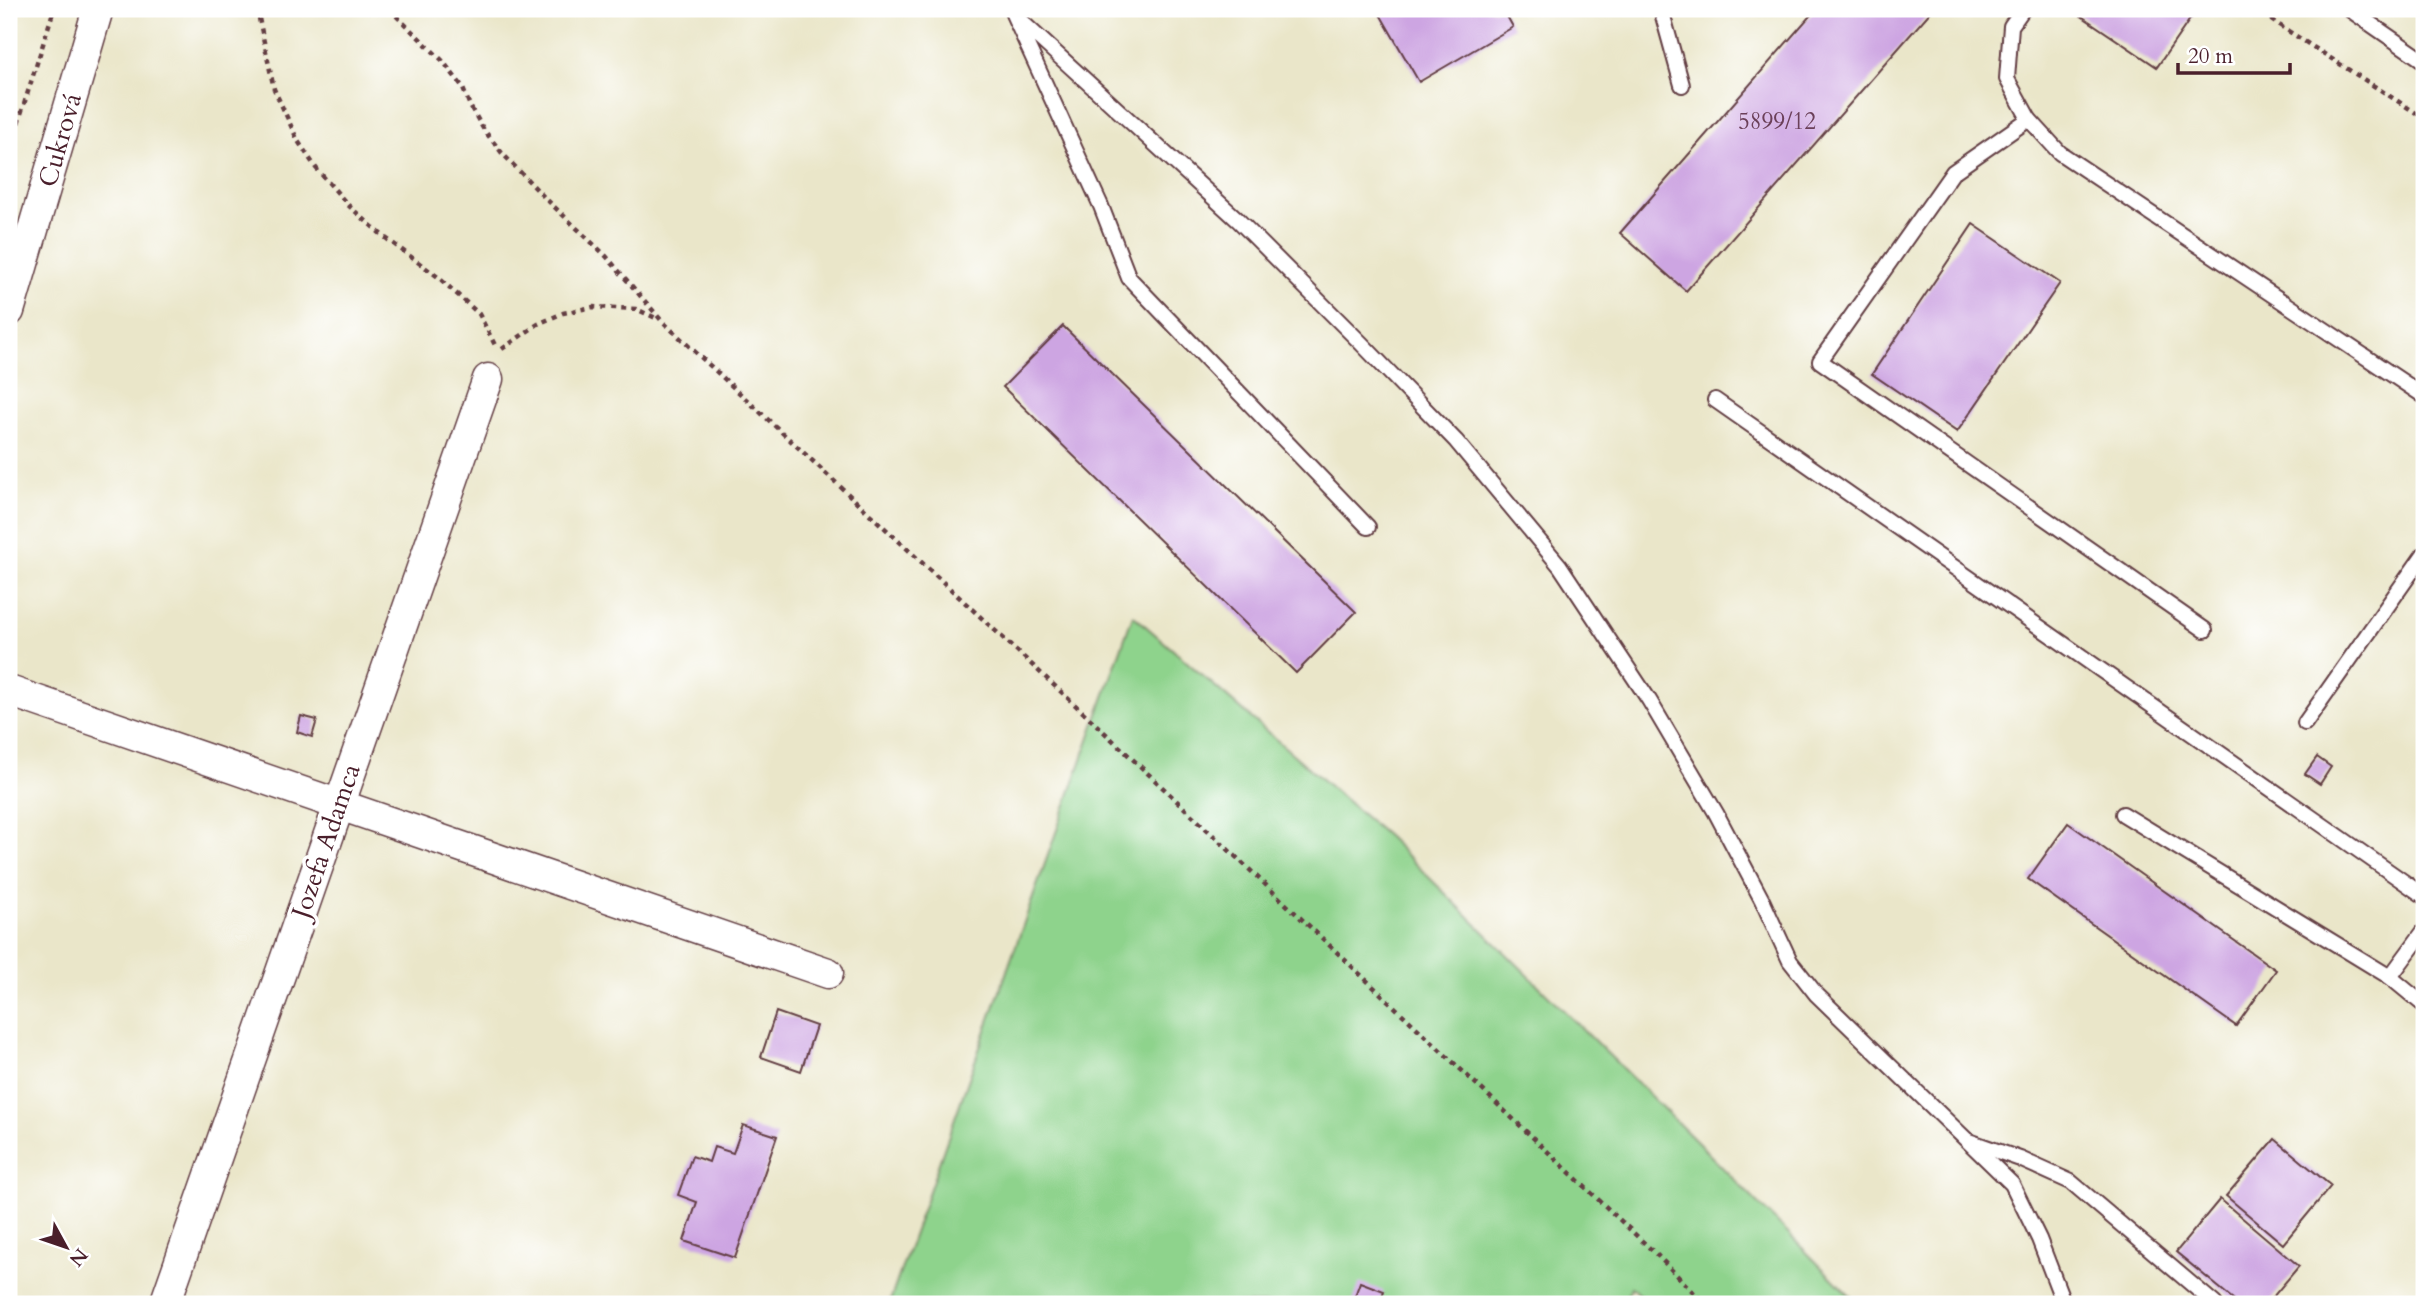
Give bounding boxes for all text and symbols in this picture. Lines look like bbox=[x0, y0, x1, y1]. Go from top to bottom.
scale bar bbox=[2178, 32, 2290, 76]
text: 20 m bbox=[2188, 42, 2233, 71]
street label: Cukrová bbox=[30, 89, 90, 191]
house number: 5899/12 bbox=[1738, 106, 1816, 137]
street label: Jozefa Adamca bbox=[282, 759, 369, 927]
north arrow bbox=[32, 1212, 102, 1282]
text: N bbox=[63, 1243, 94, 1272]

